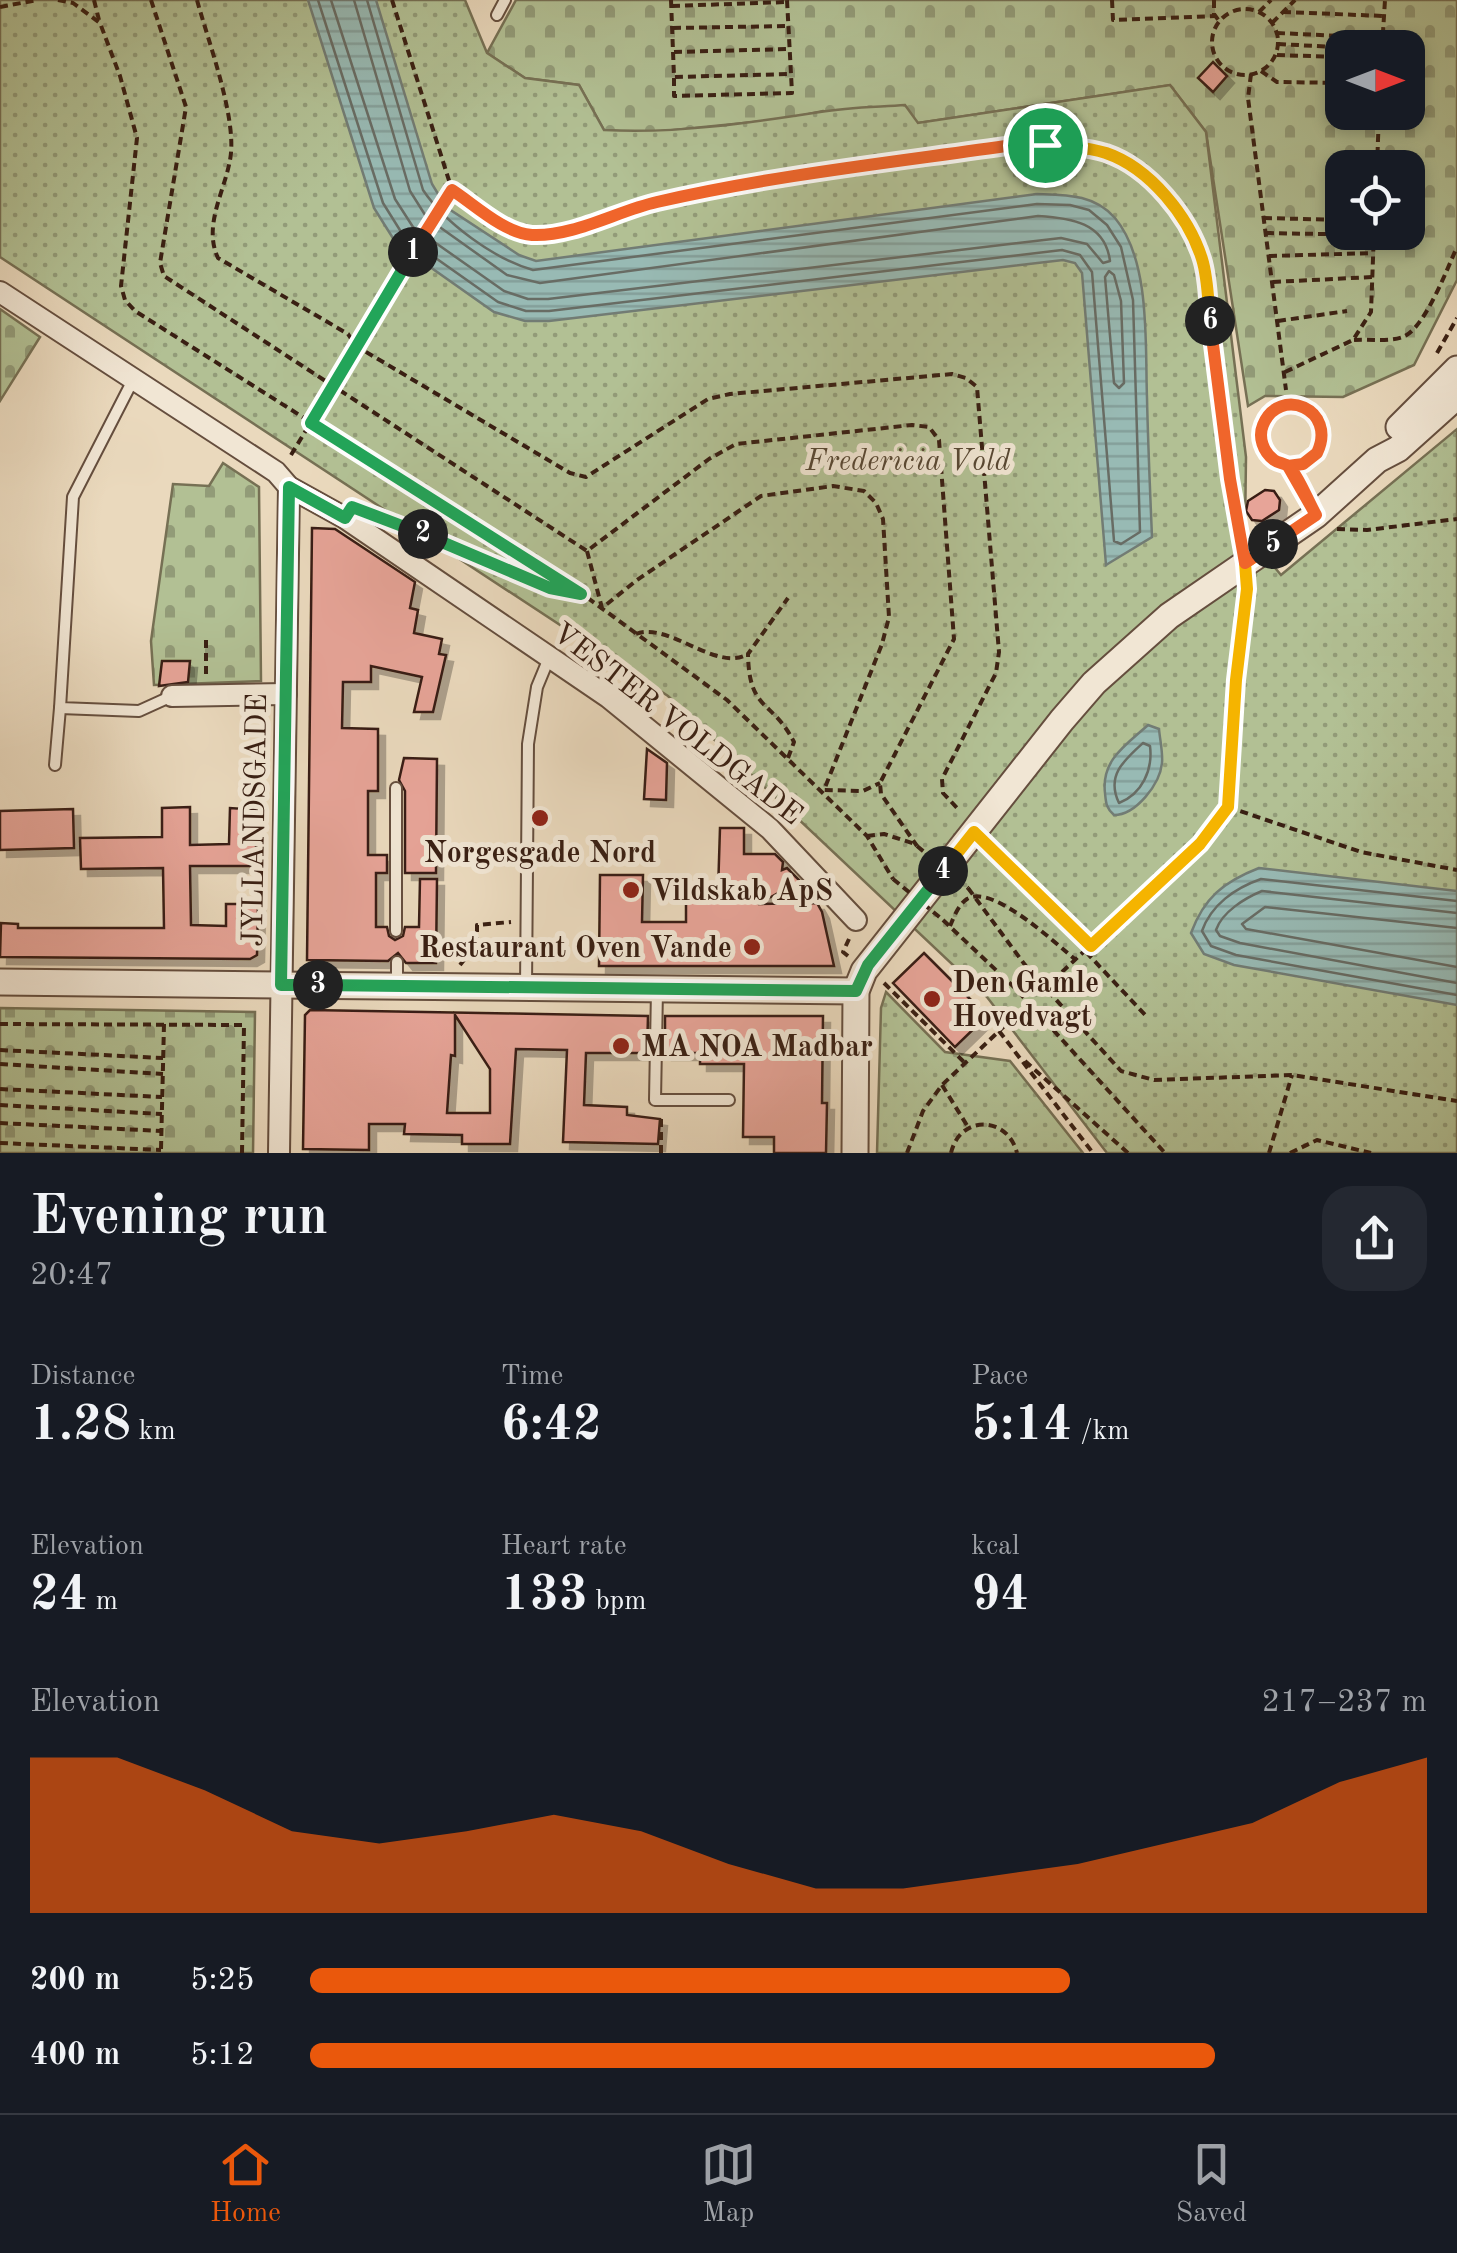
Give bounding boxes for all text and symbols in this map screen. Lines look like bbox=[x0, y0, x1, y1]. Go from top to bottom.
north arrow bbox=[1325, 30, 1425, 130]
map controls bbox=[1325, 30, 1425, 250]
pin bbox=[1003, 103, 1088, 188]
icon: arrive bbox=[1018, 118, 1073, 173]
button: locate bbox=[1325, 150, 1425, 250]
pin: 1 bbox=[388, 227, 438, 277]
text: 1 bbox=[405, 238, 421, 266]
pin: 6 bbox=[1185, 296, 1235, 346]
text: 6 bbox=[1202, 307, 1218, 335]
park label: Fredericia Vold bbox=[805, 447, 1012, 477]
pin: 2 bbox=[398, 509, 448, 559]
pin: 5 bbox=[1248, 519, 1298, 569]
text: 2 bbox=[415, 520, 431, 548]
text: 5 bbox=[1265, 530, 1281, 558]
street label: VESTER VOLDGADE bbox=[546, 618, 807, 831]
street label: JYLLANDSGADE bbox=[239, 693, 273, 947]
marker: Norgesgade Nord bbox=[529, 807, 551, 829]
place label: Norgesgade Nord bbox=[424, 839, 656, 869]
pin: 4 bbox=[918, 846, 968, 896]
text: 4 bbox=[935, 857, 951, 885]
place label: Vildskab ApS bbox=[651, 877, 833, 907]
marker: Vildskab ApS bbox=[620, 879, 642, 901]
place label: Restaurant Oven Vande bbox=[419, 934, 732, 964]
marker: Restaurant Oven Vande bbox=[741, 936, 763, 958]
pin: 3 bbox=[293, 960, 343, 1010]
place label: Den Gamle Hovedvagt bbox=[952, 969, 1099, 1033]
text: 3 bbox=[310, 971, 326, 999]
marker: Den Gamle Hovedvagt bbox=[921, 988, 943, 1010]
place label: MA NOA Madbar bbox=[641, 1033, 873, 1063]
marker: MA NOA Madbar bbox=[610, 1035, 632, 1057]
button: share bbox=[1322, 1186, 1427, 1291]
text: Evening run bbox=[30, 1191, 328, 1246]
text: 20:47 bbox=[30, 1260, 113, 1292]
text: Distance bbox=[30, 1363, 135, 1391]
text: Time bbox=[501, 1363, 563, 1391]
text: Pace bbox=[971, 1363, 1028, 1391]
text: 1.28 bbox=[30, 1401, 131, 1451]
text: 6:42 bbox=[501, 1401, 602, 1451]
text: 5:14 bbox=[971, 1401, 1072, 1451]
text: km bbox=[131, 1418, 176, 1446]
text: /km bbox=[1072, 1418, 1130, 1446]
text: Elevation bbox=[30, 1533, 144, 1561]
text: Heart rate bbox=[501, 1533, 627, 1561]
text: kcal bbox=[971, 1533, 1020, 1561]
text: 24 bbox=[30, 1571, 88, 1621]
text: 133 bbox=[501, 1571, 588, 1621]
text: 94 bbox=[971, 1571, 1029, 1621]
text: m bbox=[88, 1588, 118, 1616]
text: bpm bbox=[588, 1588, 647, 1616]
text: Elevation bbox=[30, 1687, 160, 1719]
text: 217–237 m bbox=[1261, 1687, 1427, 1719]
text: 200 m bbox=[30, 1965, 120, 1997]
text: 5:25 bbox=[190, 1965, 255, 1997]
text: 400 m bbox=[30, 2040, 120, 2072]
text: 5:12 bbox=[190, 2040, 255, 2072]
tab: Home bbox=[210, 2137, 281, 2232]
tab: Map bbox=[701, 2137, 756, 2232]
tab: Saved bbox=[1176, 2137, 1247, 2232]

